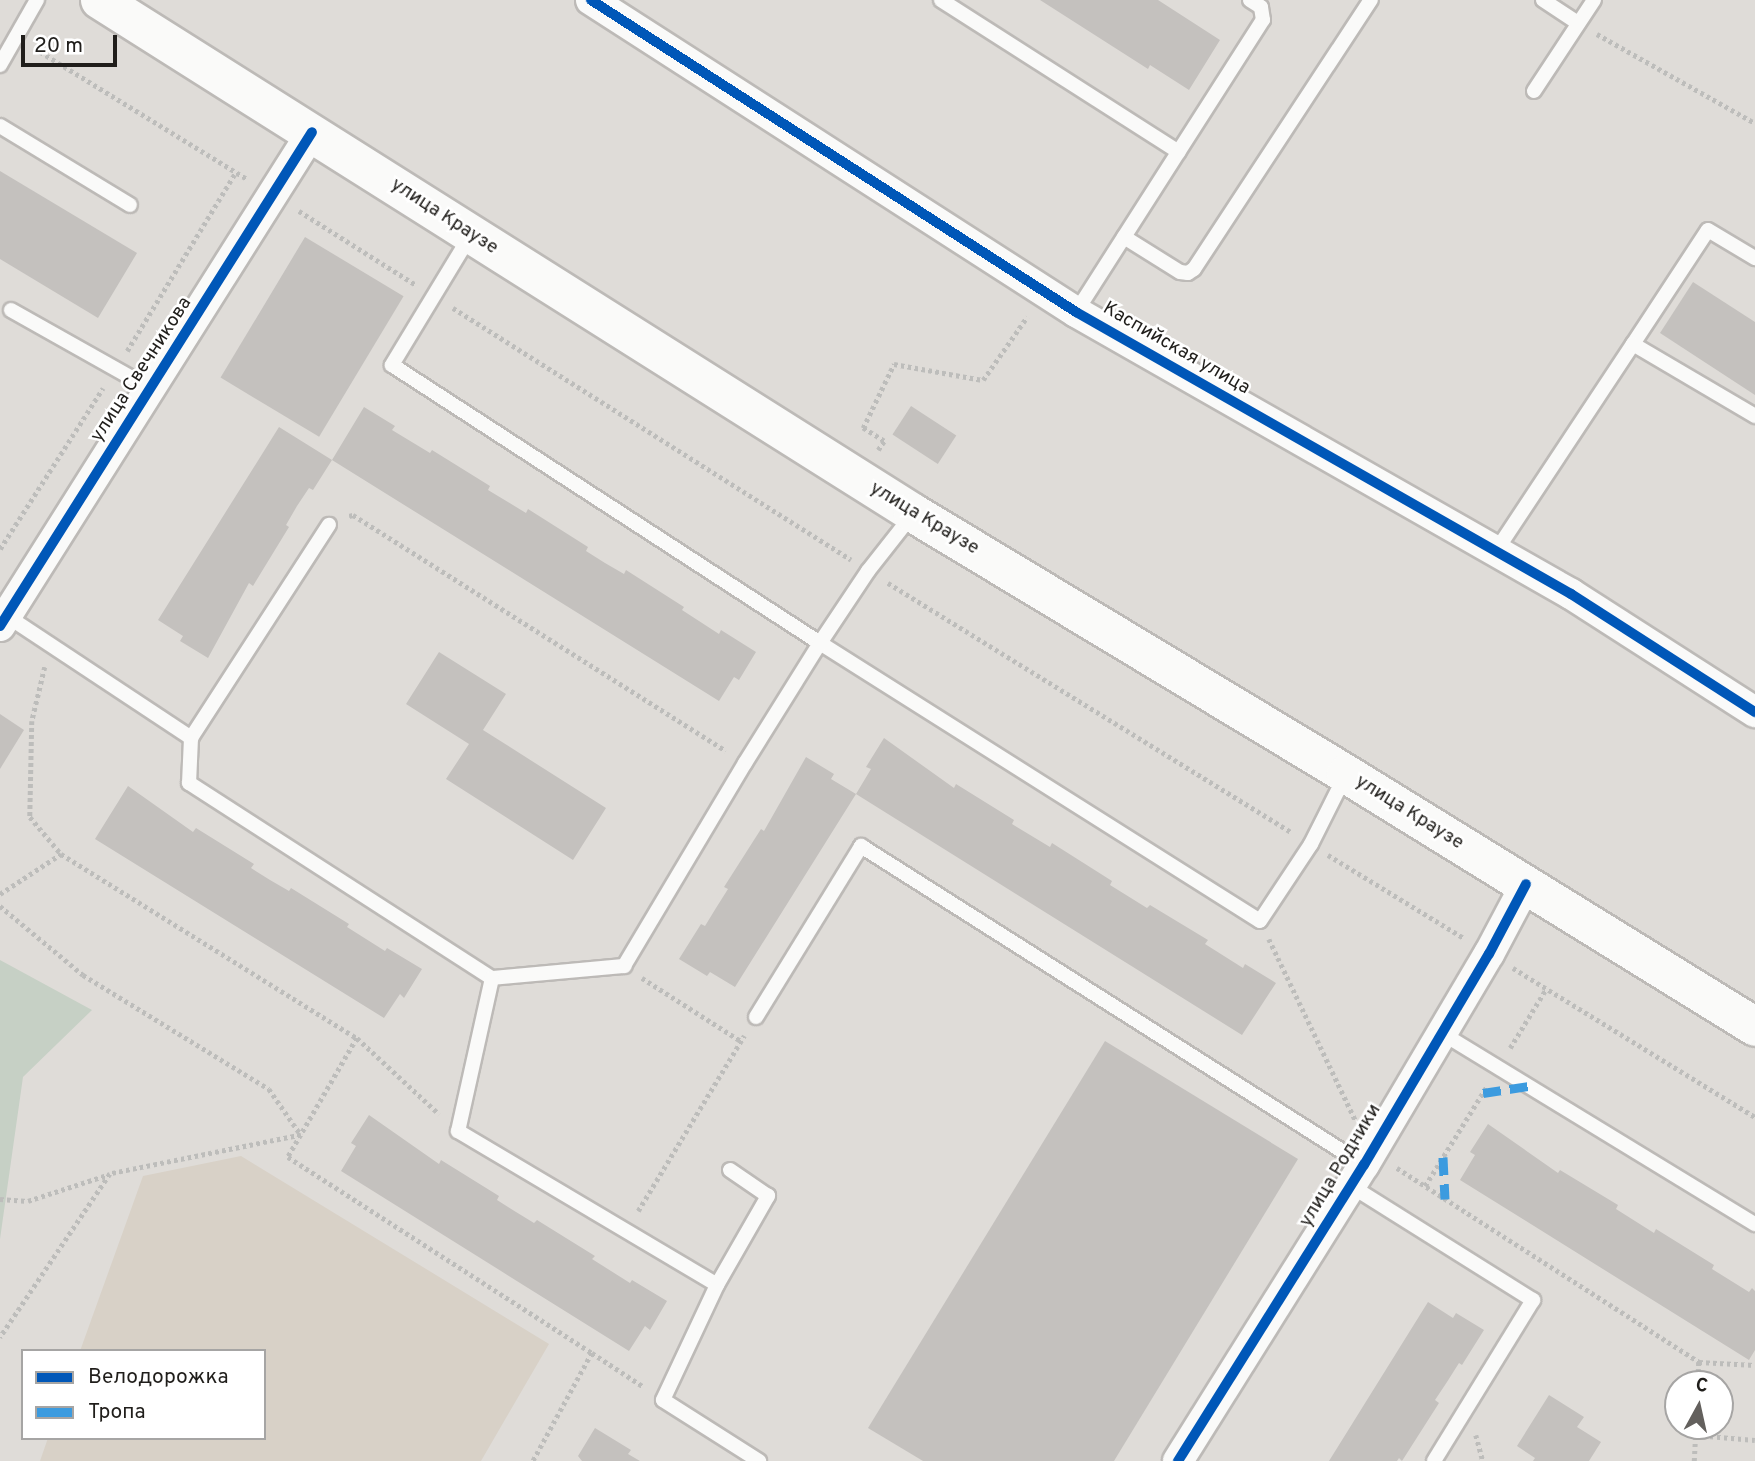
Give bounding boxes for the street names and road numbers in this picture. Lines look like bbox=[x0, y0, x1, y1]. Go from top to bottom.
street label: улица Краузе bbox=[386, 174, 502, 260]
street label: улица Свечникова bbox=[87, 293, 197, 447]
street label: Каспийская улица bbox=[1098, 298, 1254, 400]
street label: улица Краузе bbox=[865, 478, 983, 560]
street label: улица Краузе bbox=[1351, 771, 1467, 855]
street label: улица Родники bbox=[1295, 1100, 1387, 1232]

